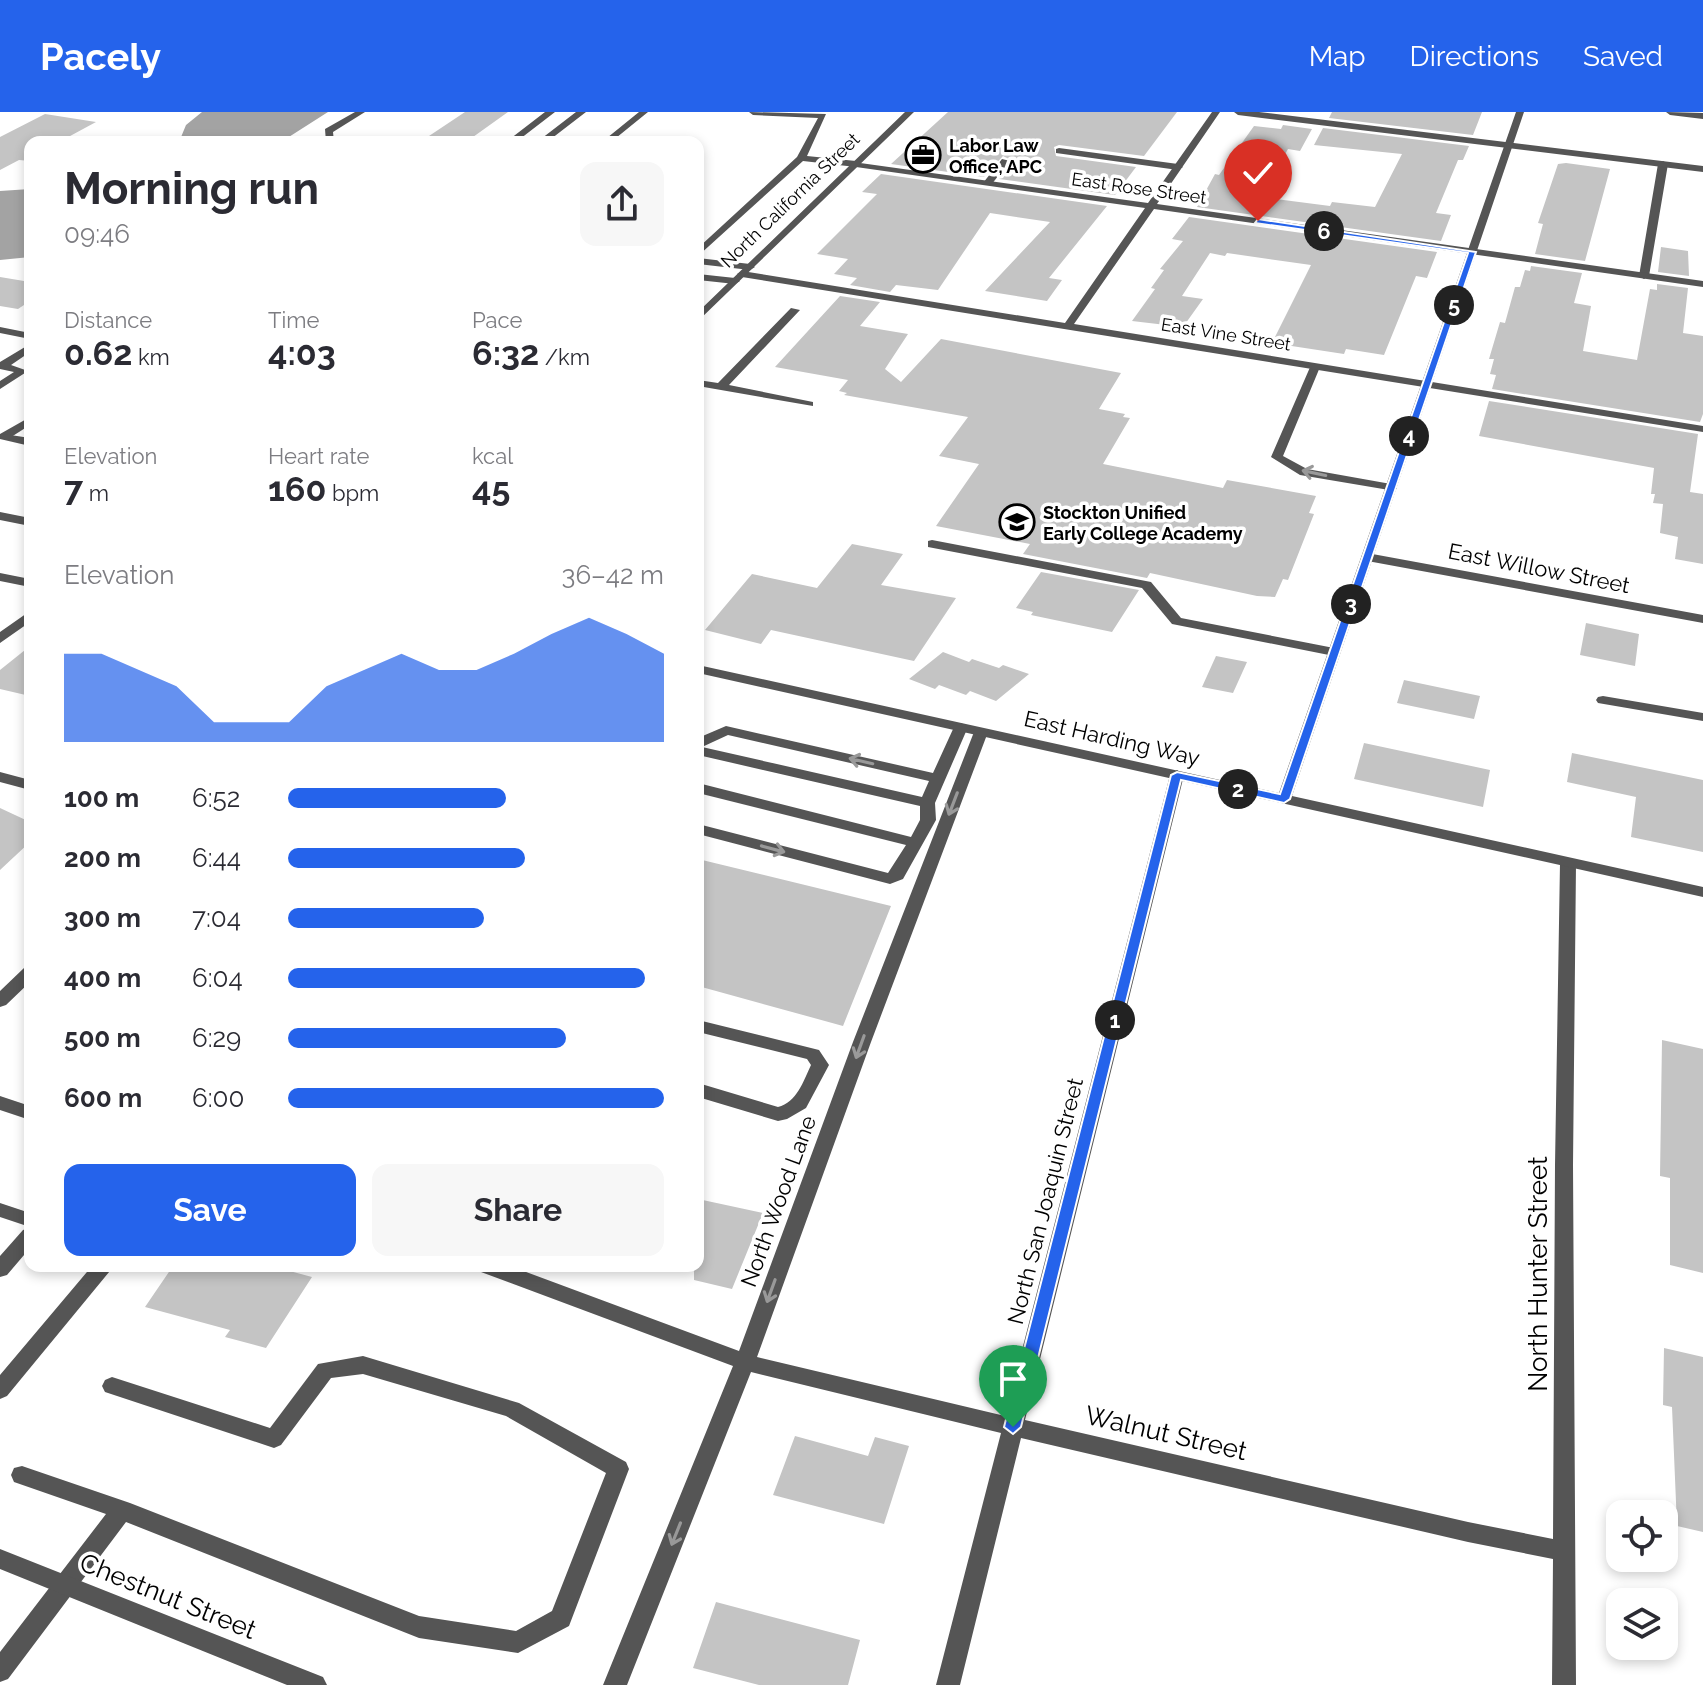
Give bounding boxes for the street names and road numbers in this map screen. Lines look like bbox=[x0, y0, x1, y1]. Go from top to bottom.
street label: North California Street bbox=[716, 128, 864, 272]
street label: East Rose Street bbox=[1070, 168, 1208, 208]
street label: East Vine Street bbox=[1160, 313, 1292, 355]
street label: East Willow Street bbox=[1446, 538, 1633, 598]
street label: East Harding Way bbox=[1022, 705, 1203, 771]
street label: North San Joaquin Street bbox=[1002, 1075, 1088, 1327]
street label: North Wood Lane bbox=[735, 1112, 821, 1290]
street label: North Hunter Street bbox=[1523, 1156, 1553, 1392]
street label: Walnut Street bbox=[1082, 1400, 1250, 1466]
street label: Chestnut Street bbox=[75, 1547, 261, 1645]

